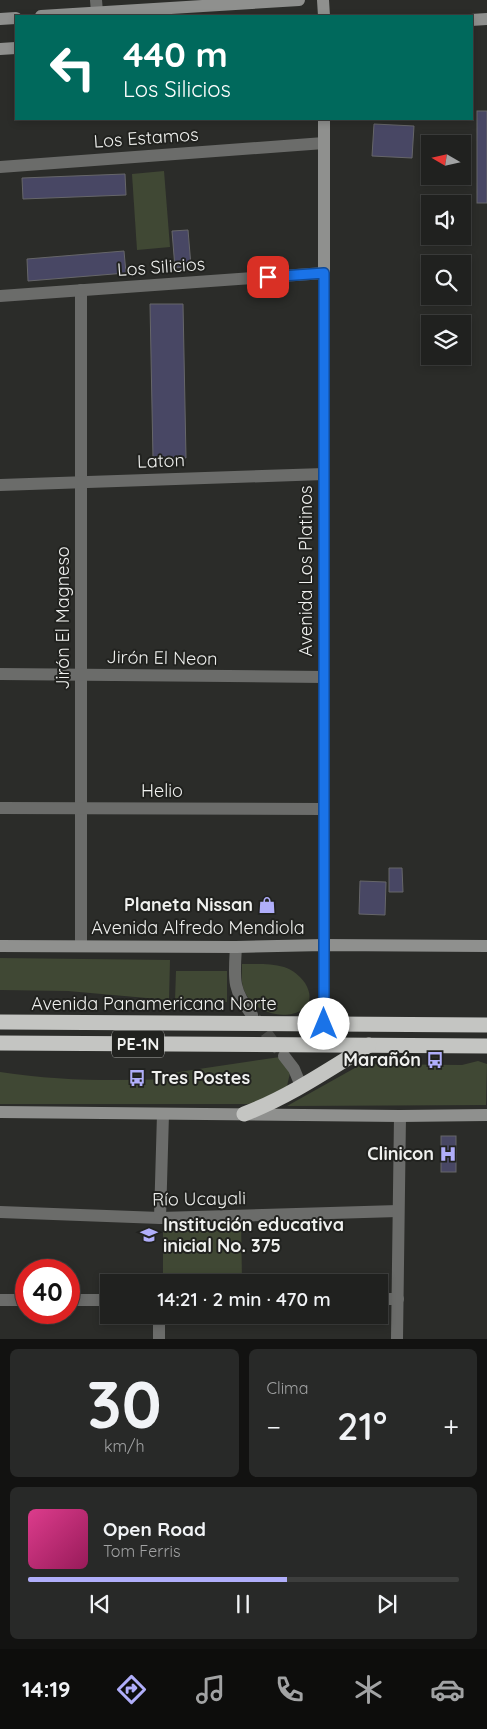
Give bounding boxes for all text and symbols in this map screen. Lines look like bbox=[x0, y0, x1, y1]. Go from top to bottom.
text: 440 m bbox=[123, 32, 228, 76]
icon: left bbox=[40, 35, 105, 100]
text: Los Silicios bbox=[123, 75, 231, 103]
street label: Los Estamos bbox=[93, 122, 199, 153]
north arrow bbox=[421, 135, 471, 185]
map controls bbox=[421, 135, 471, 365]
button: sound bbox=[421, 195, 471, 245]
street label: Los Silicios bbox=[116, 252, 206, 281]
button: search bbox=[421, 255, 471, 305]
pin bbox=[247, 256, 289, 298]
icon: arrive bbox=[254, 263, 282, 291]
button: layers bbox=[421, 315, 471, 365]
street label: Laton bbox=[137, 448, 185, 473]
street label: Avenida Los Platinos bbox=[294, 486, 317, 656]
street label: Jirón El Magneso bbox=[51, 546, 74, 690]
street label: Jirón El Neon bbox=[106, 645, 218, 670]
street label: Helio bbox=[141, 779, 183, 802]
place label: Planeta Nissan bbox=[124, 893, 253, 916]
shop icon: Planeta Nissan bbox=[257, 895, 277, 915]
street label: Avenida Alfredo Mendiola bbox=[91, 916, 305, 939]
street label: Avenida Panamericana Norte bbox=[31, 992, 277, 1015]
position arrow bbox=[297, 997, 349, 1049]
road number: PE-1N bbox=[112, 1030, 164, 1058]
place label: Marañón bbox=[343, 1048, 421, 1071]
bus stop icon: Marañón bbox=[425, 1050, 445, 1070]
place label: Tres Postes bbox=[151, 1066, 250, 1089]
bus stop icon: Tres Postes bbox=[127, 1068, 147, 1088]
place label: Clinicon bbox=[367, 1142, 434, 1165]
hospital icon: Clinicon bbox=[438, 1144, 458, 1164]
street label: Río Ucayali bbox=[152, 1186, 246, 1211]
place label: Institución educativa inicial No. 375 bbox=[163, 1213, 344, 1257]
school or university icon: Institución educativa inicial No. 375 bbox=[139, 1225, 159, 1245]
speed limit sign: 40 bbox=[15, 1259, 80, 1324]
text: 14:21 · 2 min · 470 m bbox=[157, 1287, 331, 1311]
text: 30 bbox=[87, 1363, 162, 1444]
text: Clima bbox=[267, 1378, 308, 1398]
text: 21° bbox=[337, 1402, 387, 1450]
text: − bbox=[267, 1409, 281, 1444]
text: + bbox=[443, 1409, 459, 1444]
text: km/h bbox=[104, 1436, 145, 1456]
text: Open Road bbox=[103, 1517, 206, 1541]
text: Tom Ferris bbox=[103, 1541, 180, 1561]
icon: previous bbox=[86, 1590, 114, 1618]
icon: pause bbox=[229, 1590, 257, 1618]
icon: next bbox=[373, 1590, 401, 1618]
icon: directions bbox=[114, 1672, 149, 1707]
icon: music bbox=[193, 1672, 228, 1707]
icon: phone bbox=[272, 1672, 307, 1707]
icon: climate bbox=[351, 1672, 386, 1707]
icon: car bbox=[430, 1672, 465, 1707]
text: 14:19 bbox=[22, 1675, 71, 1703]

